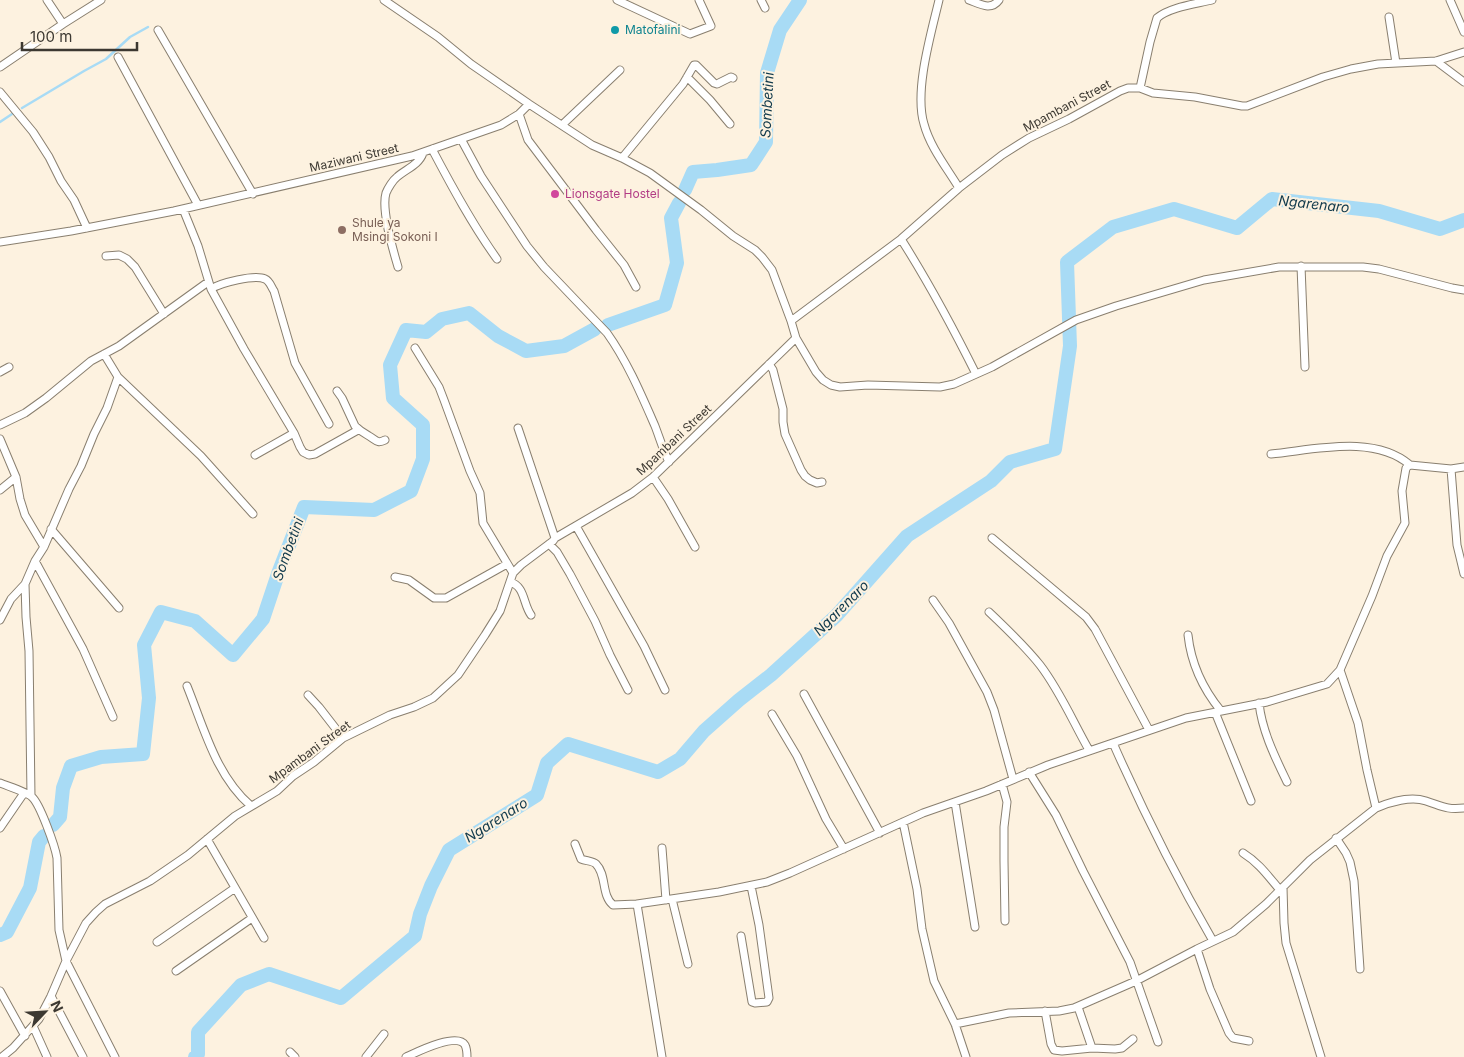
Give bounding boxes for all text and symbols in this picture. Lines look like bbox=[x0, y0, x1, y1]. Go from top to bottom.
scale bar bbox=[22, 20, 138, 52]
place label: Matofalini bbox=[625, 22, 680, 37]
marker: Matofalini bbox=[609, 24, 621, 36]
text: 100 m bbox=[30, 27, 72, 46]
water label: Sombetini bbox=[756, 71, 777, 138]
street label: Mpambani Street bbox=[1020, 76, 1113, 135]
street label: Maziwani Street bbox=[308, 140, 400, 175]
place label: Lionsgate Hostel bbox=[565, 186, 660, 201]
marker: Lionsgate Hostel bbox=[549, 188, 561, 200]
water label: Ngarenaro bbox=[1278, 191, 1350, 216]
place label: Shule ya Msingi Sokoni I bbox=[352, 215, 438, 244]
marker: Shule ya Msingi Sokoni I bbox=[336, 224, 348, 236]
street label: Mpambani Street bbox=[633, 401, 714, 478]
water label: Sombetini bbox=[268, 514, 307, 583]
water label: Ngarenaro bbox=[809, 576, 872, 639]
street label: Mpambani Street bbox=[266, 717, 353, 786]
water label: Ngarenaro bbox=[461, 794, 530, 846]
north arrow bbox=[20, 987, 70, 1037]
text: N bbox=[47, 998, 67, 1015]

